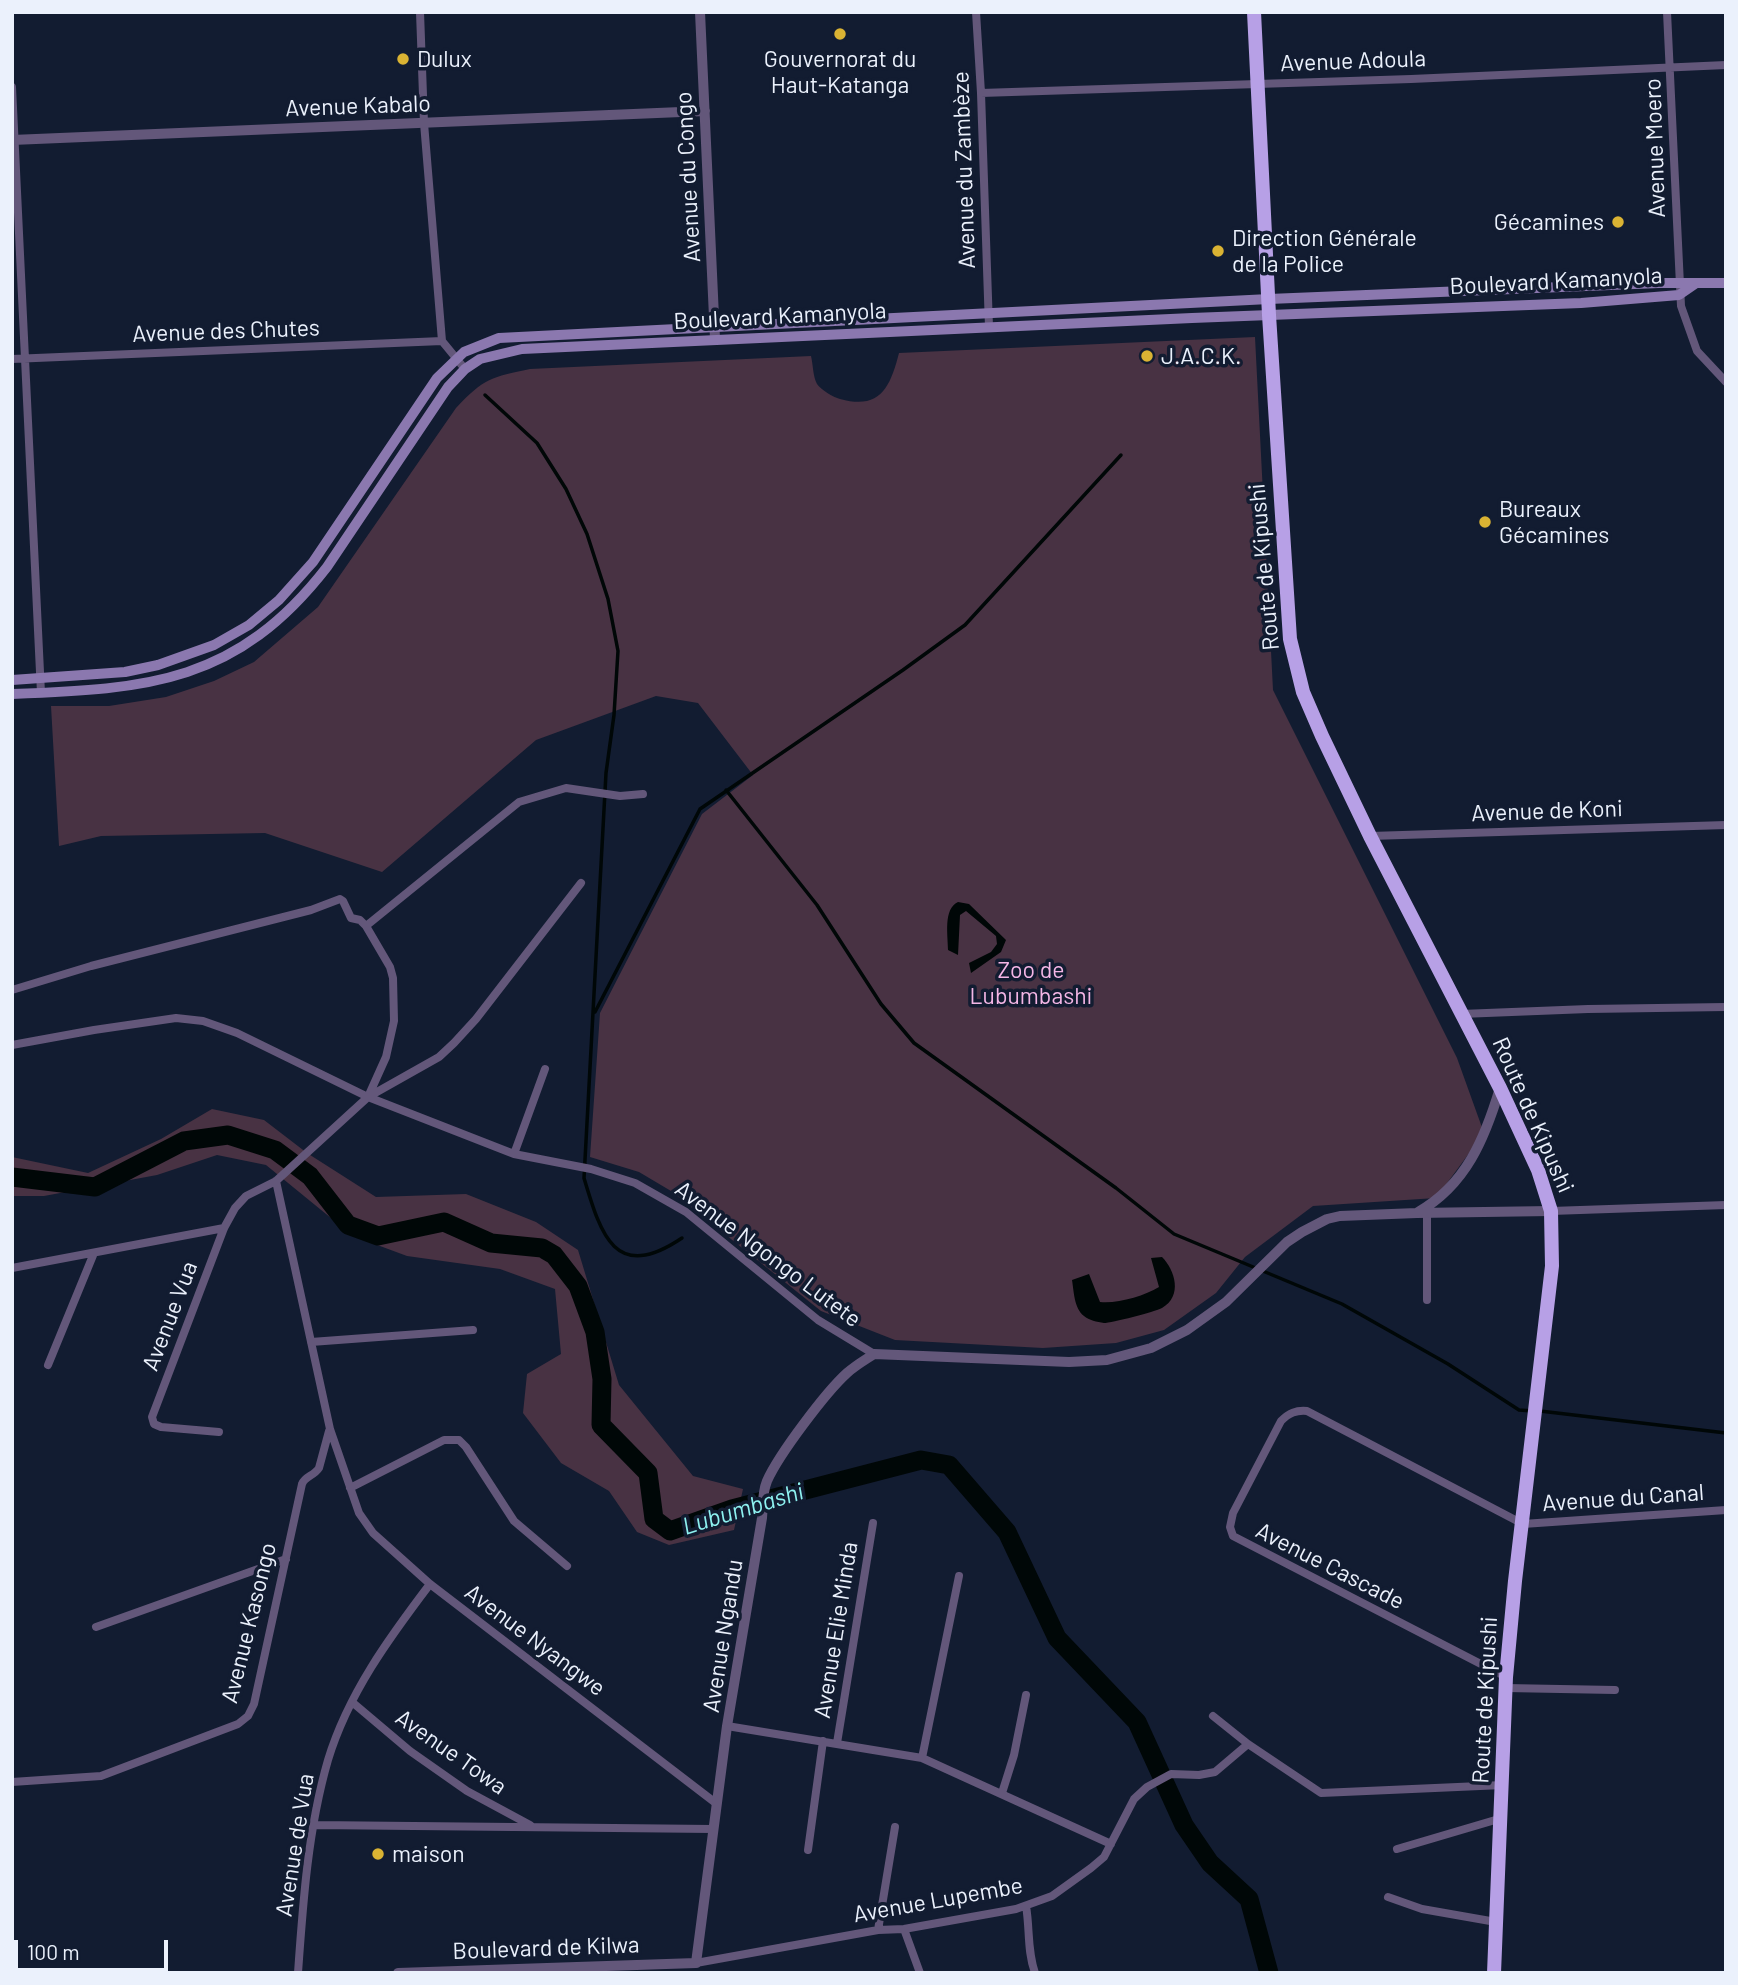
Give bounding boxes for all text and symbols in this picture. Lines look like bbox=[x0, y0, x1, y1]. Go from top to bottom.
marker: Gouvernorat du Haut-Katanga bbox=[832, 26, 848, 42]
place label: Dulux bbox=[417, 45, 472, 73]
place label: Gouvernorat du Haut-Katanga bbox=[764, 45, 916, 99]
street label: Avenue Adoula bbox=[1280, 45, 1426, 77]
marker: Dulux bbox=[395, 51, 411, 67]
street label: Avenue du Zambèze bbox=[947, 71, 981, 269]
street label: Avenue Moero bbox=[1639, 78, 1671, 218]
street label: Avenue Kabalo bbox=[285, 90, 431, 122]
street label: Avenue du Congo bbox=[670, 91, 706, 263]
place label: Gécamines bbox=[1494, 208, 1604, 236]
marker: Gécamines bbox=[1610, 214, 1626, 230]
place label: Direction Générale de la Police bbox=[1232, 224, 1417, 278]
marker: Direction Générale de la Police bbox=[1210, 243, 1226, 259]
street label: Boulevard Kamanyola bbox=[1449, 262, 1663, 300]
street label: Boulevard Kamanyola bbox=[673, 297, 887, 335]
street label: Avenue des Chutes bbox=[132, 314, 320, 348]
place label: J.A.C.K. bbox=[1161, 342, 1241, 370]
marker: J.A.C.K. bbox=[1139, 348, 1155, 364]
street label: Route de Kipushi bbox=[1243, 482, 1285, 652]
place label: Bureaux Gécamines bbox=[1499, 495, 1609, 549]
marker: Bureaux Gécamines bbox=[1477, 514, 1493, 530]
street label: Avenue de Koni bbox=[1471, 795, 1623, 827]
park label: Zoo de Lubumbashi bbox=[970, 956, 1092, 1010]
street label: Route de Kipushi bbox=[1486, 1033, 1580, 1197]
street label: Avenue Ngongo Lutete bbox=[670, 1175, 866, 1333]
street label: Avenue Vua bbox=[136, 1257, 204, 1375]
water label: Lubumbashi bbox=[679, 1477, 807, 1541]
street label: Avenue du Canal bbox=[1541, 1479, 1705, 1517]
street label: Avenue Cascade bbox=[1251, 1517, 1409, 1615]
street label: Avenue Kasongo bbox=[216, 1540, 282, 1706]
street label: Avenue Elie Minda bbox=[808, 1540, 864, 1720]
street label: Avenue Ngandu bbox=[697, 1558, 749, 1714]
street label: Avenue Nyangwe bbox=[459, 1578, 611, 1702]
street label: Route de Kipushi bbox=[1467, 1616, 1503, 1784]
street label: Avenue Towa bbox=[390, 1704, 512, 1800]
street label: Avenue de Vua bbox=[270, 1771, 320, 1919]
place label: maison bbox=[392, 1840, 465, 1868]
marker: maison bbox=[370, 1846, 386, 1862]
street label: Avenue Lupembe bbox=[851, 1872, 1025, 1928]
scale bar bbox=[18, 1926, 172, 1970]
street label: Boulevard de Kilwa bbox=[452, 1931, 640, 1965]
text: 100 m bbox=[27, 1939, 80, 1964]

